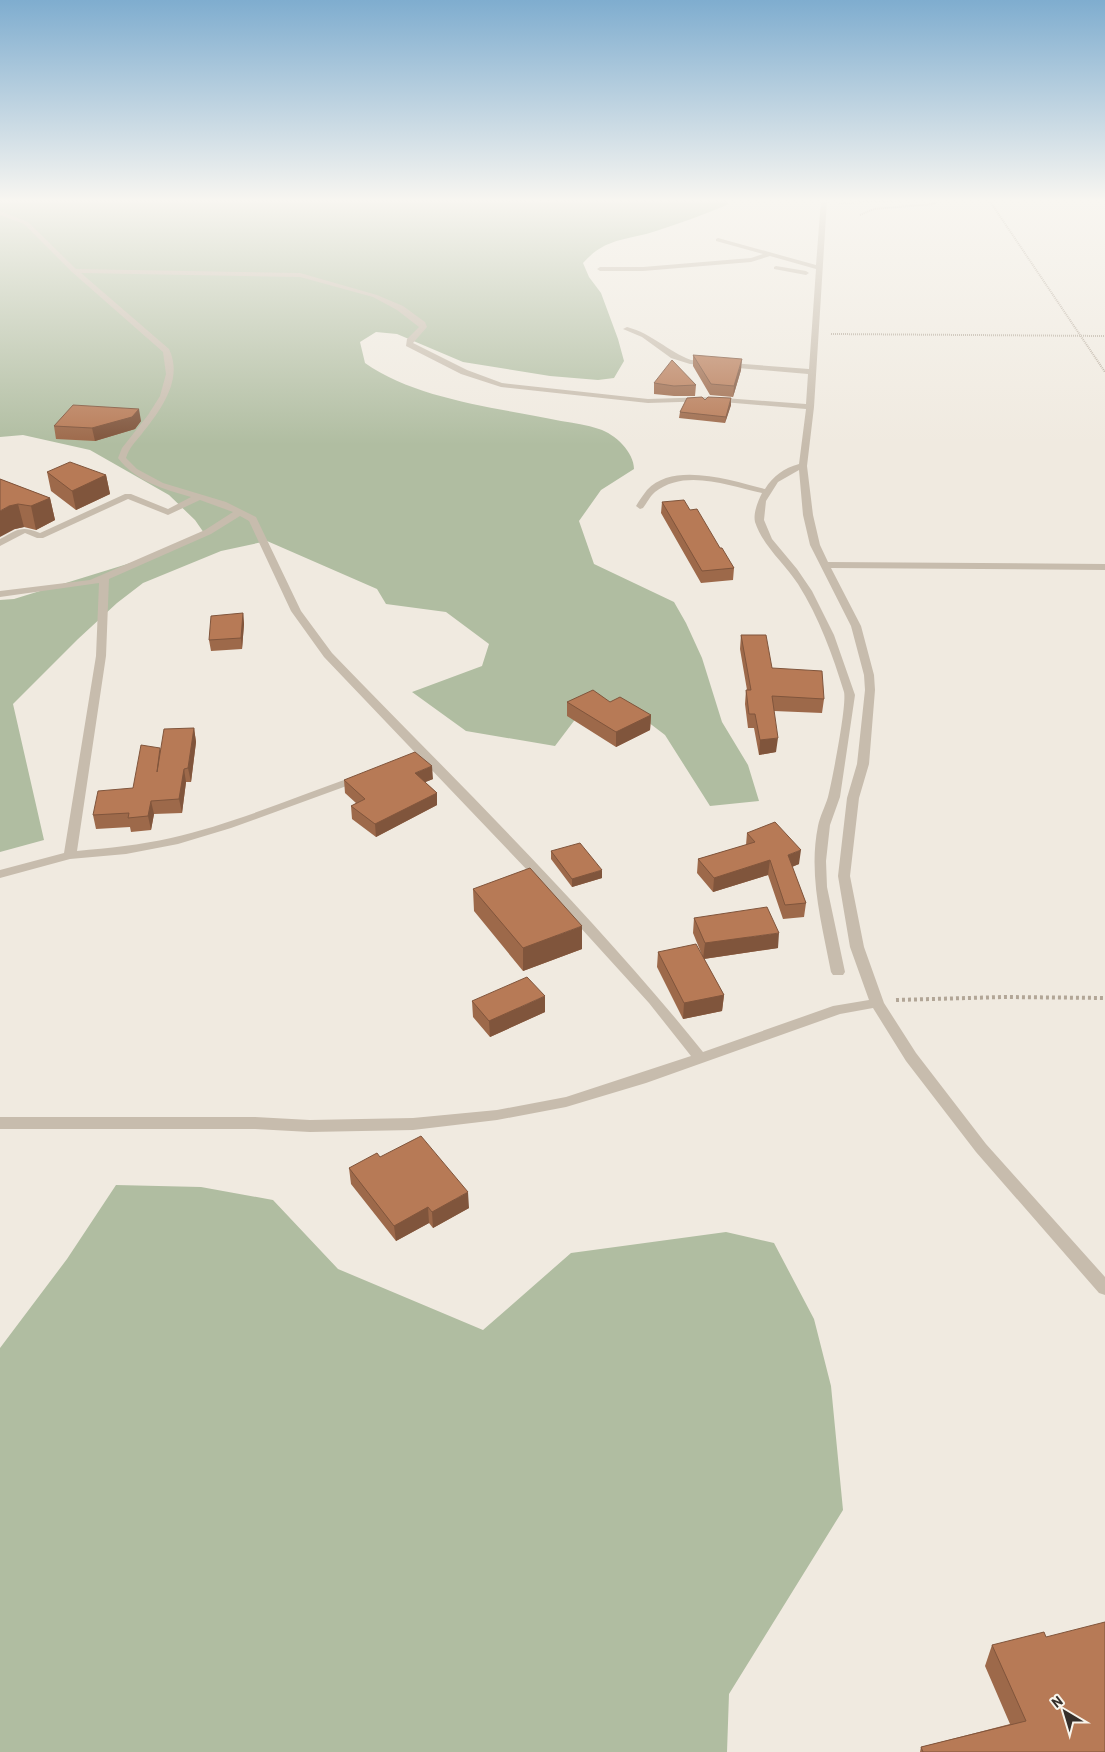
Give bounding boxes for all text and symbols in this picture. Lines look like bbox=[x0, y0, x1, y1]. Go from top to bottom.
north arrow bbox=[1040, 1687, 1090, 1737]
text: N bbox=[1048, 1692, 1066, 1711]

